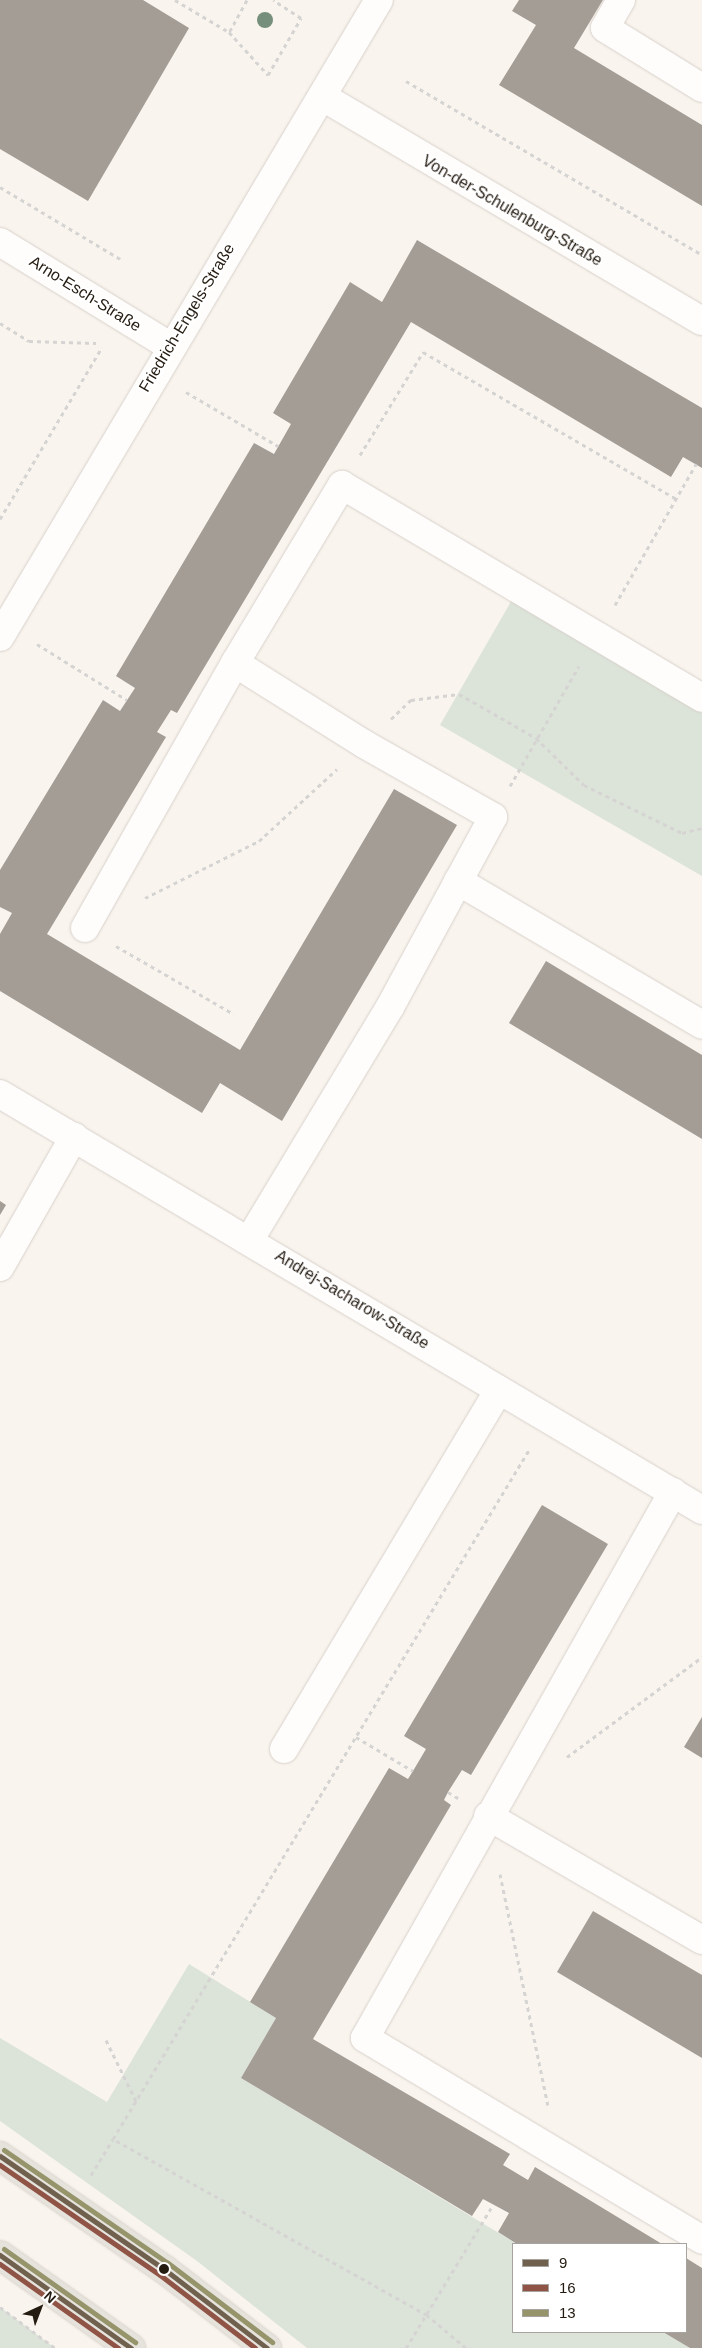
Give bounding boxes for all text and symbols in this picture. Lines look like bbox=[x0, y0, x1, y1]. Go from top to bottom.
street label: Von-der-Schulenburg-Straße bbox=[419, 152, 605, 270]
street label: Friedrich-Engels-Straße bbox=[135, 240, 239, 396]
street label: Arno-Esch-Straße bbox=[26, 252, 144, 336]
street label: Andrej-Sacharow-Straße bbox=[272, 1246, 432, 1354]
legend bbox=[512, 2243, 687, 2333]
text: 9 bbox=[559, 2254, 567, 2271]
unlabelled marker bbox=[159, 2264, 169, 2274]
text: 16 bbox=[559, 2279, 576, 2296]
north arrow bbox=[15, 2283, 65, 2333]
text: N bbox=[41, 2288, 59, 2306]
text: 13 bbox=[559, 2304, 576, 2321]

